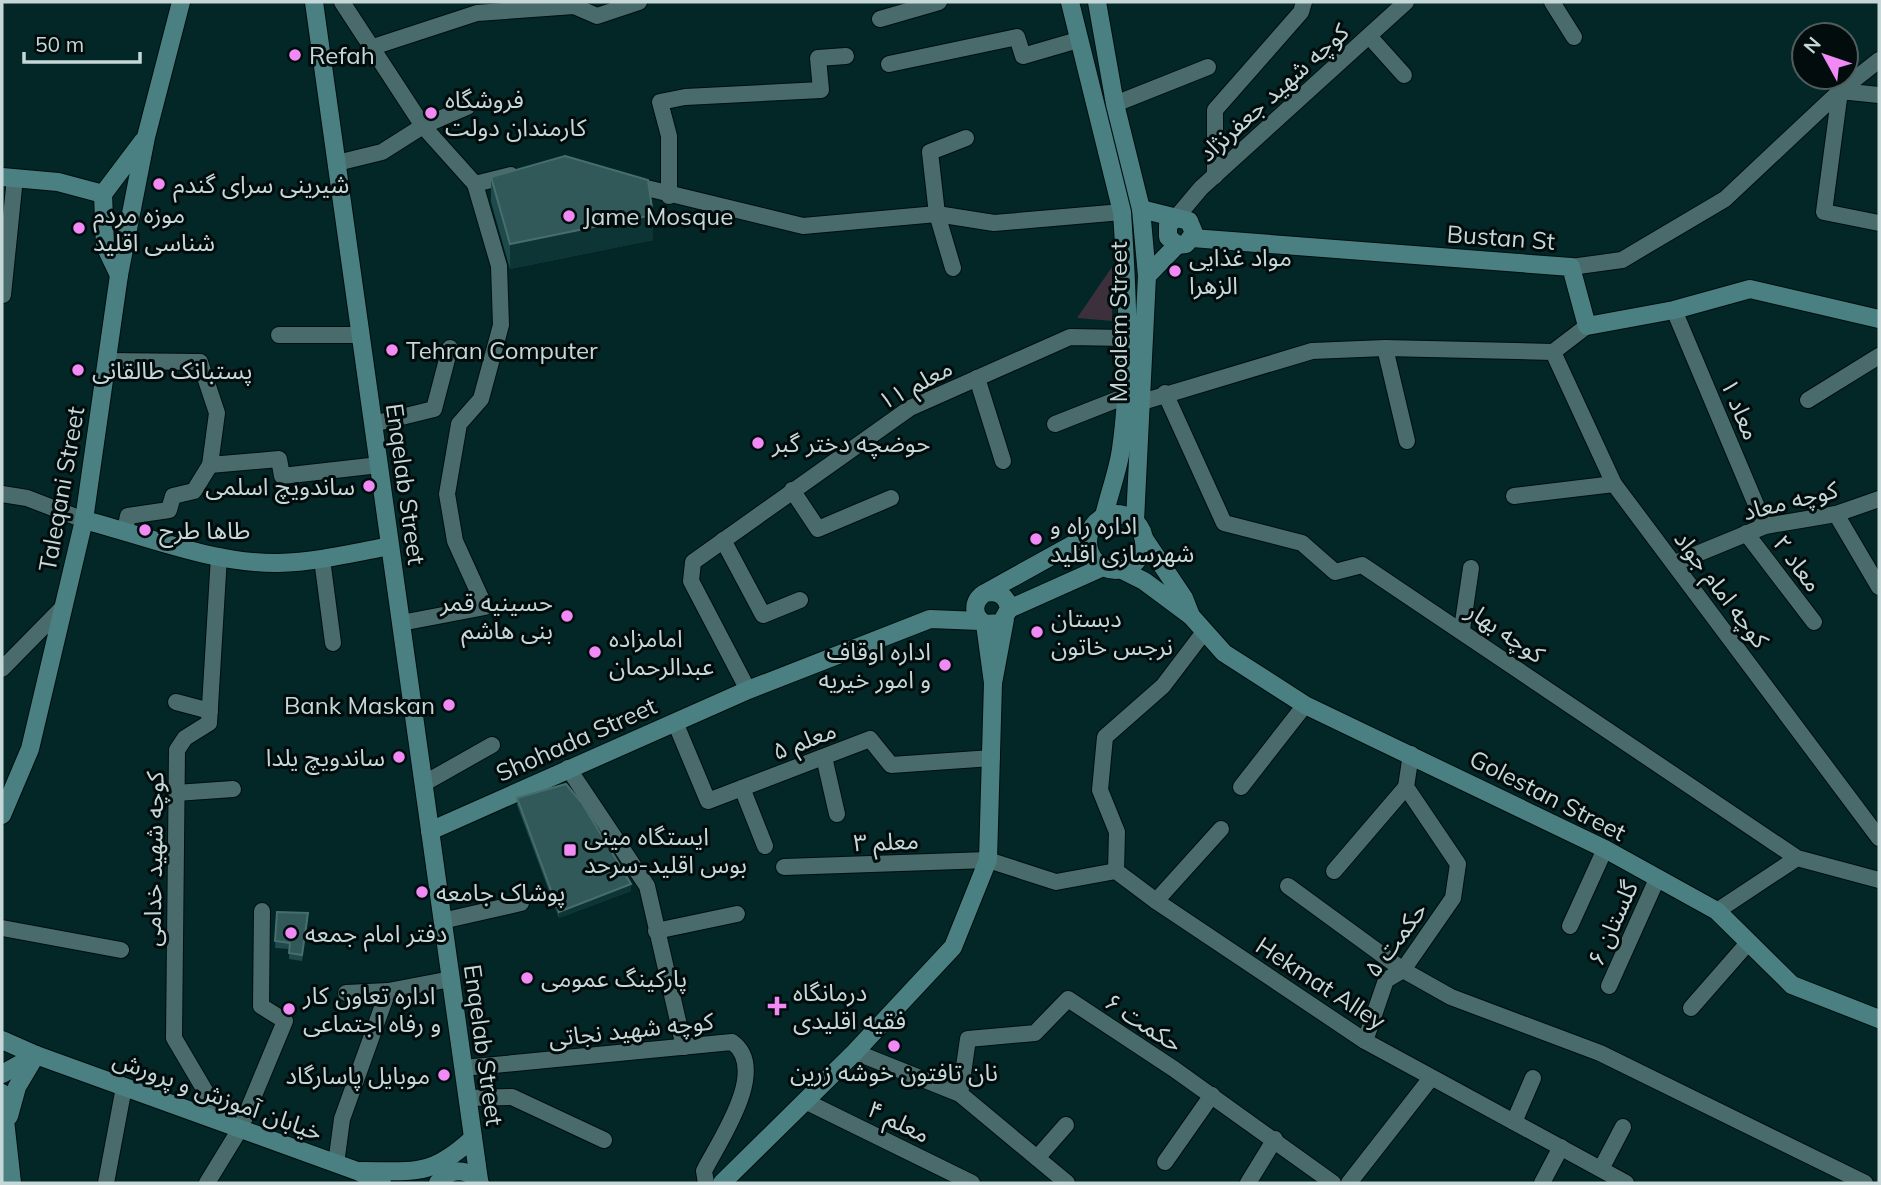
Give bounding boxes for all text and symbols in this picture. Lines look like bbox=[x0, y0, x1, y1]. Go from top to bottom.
street label: کوچه شهید جعفرنژاد bbox=[1192, 16, 1356, 168]
scale bar bbox=[24, 21, 140, 65]
north arrow bbox=[1790, 21, 1860, 91]
text: 50 m bbox=[35, 31, 84, 57]
text: N bbox=[1798, 32, 1826, 58]
place label: Refah bbox=[309, 40, 375, 70]
marker: Refah bbox=[287, 47, 303, 63]
place label: فروشگاه کارمندان دولت bbox=[445, 84, 587, 142]
marker: فروشگاه کارمندان دولت bbox=[423, 105, 439, 121]
place label: شیرینی سرای گندم bbox=[173, 169, 349, 203]
marker: شیرینی سرای گندم bbox=[151, 176, 167, 192]
place label: موزه مردم شناسی اقلید bbox=[93, 199, 215, 257]
place label: Jame Mosque bbox=[583, 201, 733, 231]
marker: Jame Mosque bbox=[561, 208, 577, 224]
street label: Bustan St bbox=[1446, 218, 1556, 256]
marker: موزه مردم شناسی اقلید bbox=[71, 220, 87, 236]
street label: Moalem Street bbox=[1103, 241, 1133, 403]
place label: مواد غذایی الزهرا bbox=[1189, 242, 1292, 300]
marker: مواد غذایی الزهرا bbox=[1167, 263, 1183, 279]
place label: Tehran Computer bbox=[406, 335, 598, 365]
marker: Tehran Computer bbox=[384, 342, 400, 358]
street label: معلم ۱۱ bbox=[873, 352, 959, 419]
place label: پستبانک طالقانی bbox=[92, 355, 252, 386]
marker: پستبانک طالقانی bbox=[70, 362, 86, 378]
street label: معاد ۱ bbox=[1715, 374, 1767, 444]
street label: Enqelab Street bbox=[380, 401, 432, 567]
street label: Taleqani Street bbox=[32, 404, 90, 574]
place label: حوضچه دختر گبر bbox=[771, 428, 930, 459]
marker: حوضچه دختر گبر bbox=[750, 435, 766, 451]
place label: ساندویچ اسلمی bbox=[205, 471, 355, 504]
street label: کوچه معاد bbox=[1739, 473, 1842, 527]
marker: ساندویچ اسلمی bbox=[361, 478, 377, 494]
place label: اداره راه و شهرسازی اقلید bbox=[1050, 510, 1194, 568]
place label: طاها طرح bbox=[159, 515, 250, 548]
marker: طاها طرح bbox=[137, 522, 153, 538]
street label: کوچه امام جواد bbox=[1665, 524, 1776, 657]
street label: معاد ۲ bbox=[1767, 529, 1829, 597]
marker: اداره راه و شهرسازی اقلید bbox=[1028, 531, 1044, 547]
place label: حسینیه قمر بنی هاشم bbox=[439, 587, 553, 648]
street label: کوچه بهار bbox=[1460, 594, 1552, 670]
place label: دبستان نرجس خاتون bbox=[1051, 603, 1173, 661]
marker: حسینیه قمر بنی هاشم bbox=[559, 608, 575, 624]
place label: امامزاده عبدالرحمان bbox=[609, 623, 714, 681]
marker: دبستان نرجس خاتون bbox=[1029, 624, 1045, 640]
place label: اداره اوقاف و امور خیریه bbox=[819, 636, 931, 694]
marker: امامزاده عبدالرحمان bbox=[587, 644, 603, 660]
marker: اداره اوقاف و امور خیریه bbox=[937, 657, 953, 673]
place label: Bank Maskan bbox=[284, 690, 435, 720]
street label: Shohada Street bbox=[491, 690, 661, 788]
marker: Bank Maskan bbox=[441, 697, 457, 713]
street label: معلم ۵ bbox=[768, 714, 841, 769]
place label: ساندویچ یلدا bbox=[266, 742, 385, 775]
street label: Golestan Street bbox=[1465, 743, 1631, 847]
marker: ساندویچ یلدا bbox=[391, 749, 407, 765]
street label: کوچه شهید خدامی bbox=[136, 770, 171, 947]
place label: ایستگاه مینی بوس اقلید-سرحد bbox=[584, 821, 747, 879]
street label: معلم ۳ bbox=[853, 825, 920, 860]
marker: ایستگاه مینی بوس اقلید-سرحد bbox=[562, 842, 578, 858]
street label: گلستان ۶ bbox=[1580, 875, 1644, 970]
place label: پوشاک جامعه bbox=[436, 877, 566, 908]
marker: پوشاک جامعه bbox=[414, 884, 430, 900]
street label: حکمت ۵ bbox=[1357, 895, 1433, 983]
place label: دفتر امام جمعه bbox=[305, 918, 447, 952]
marker: دفتر امام جمعه bbox=[283, 925, 299, 941]
street label: Hekmat Alley bbox=[1250, 930, 1392, 1036]
street label: Enqelab Street bbox=[458, 962, 510, 1128]
place label: پارکینگ عمومی bbox=[541, 963, 687, 994]
marker: پارکینگ عمومی bbox=[519, 970, 535, 986]
place label: درمانگاه فقیه اقلیدی bbox=[793, 977, 906, 1035]
place label: اداره تعاون کار و رفاه اجتماعی bbox=[302, 980, 441, 1038]
street label: حکمت ۶ bbox=[1100, 986, 1188, 1058]
marker: درمانگاه فقیه اقلیدی bbox=[767, 996, 787, 1016]
marker: اداره تعاون کار و رفاه اجتماعی bbox=[281, 1001, 297, 1017]
street label: کوچه شهید نجاتی bbox=[547, 1005, 716, 1054]
marker: نان تافتون خوشه زرین bbox=[886, 1038, 902, 1054]
street label: خیابان آموزش و پرورش bbox=[109, 1043, 327, 1148]
place label: نان تافتون خوشه زرین bbox=[790, 1057, 998, 1087]
place label: موبایل پاسارگاد bbox=[286, 1060, 430, 1091]
marker: موبایل پاسارگاد bbox=[436, 1067, 452, 1083]
street label: معلم ۴ bbox=[862, 1093, 935, 1152]

